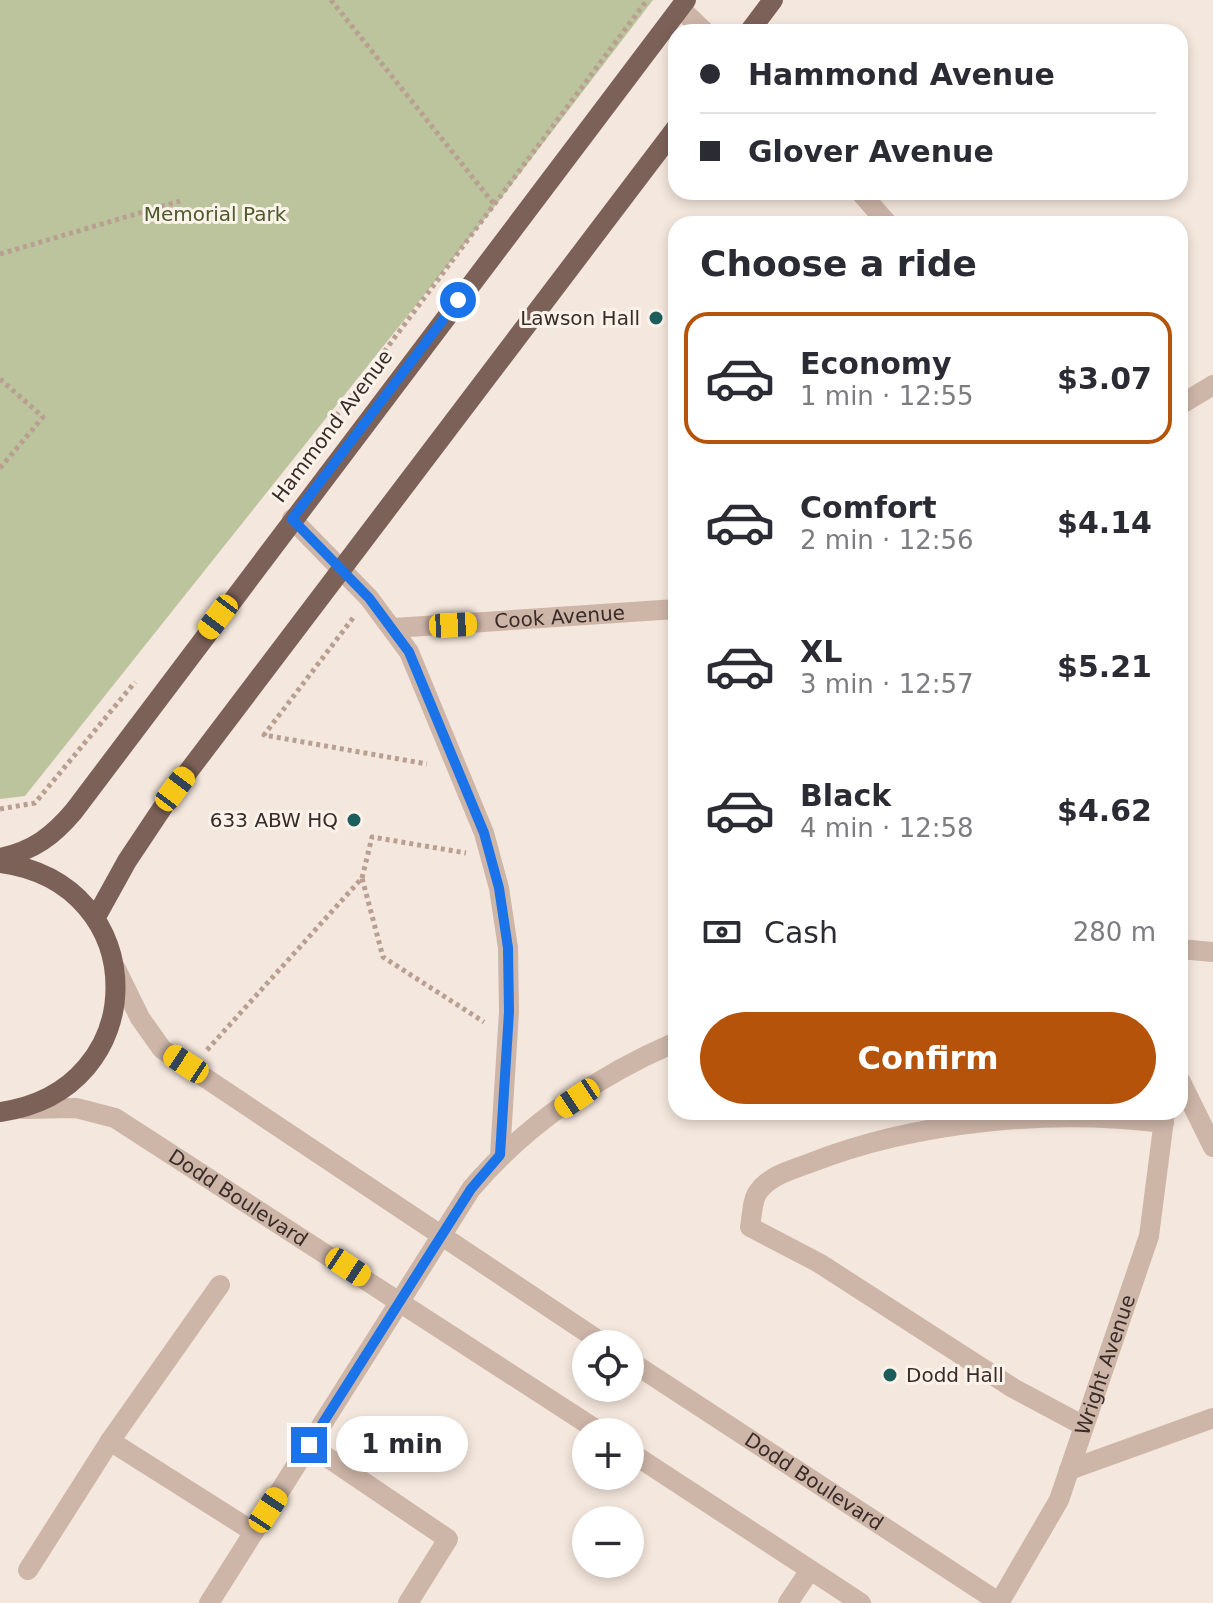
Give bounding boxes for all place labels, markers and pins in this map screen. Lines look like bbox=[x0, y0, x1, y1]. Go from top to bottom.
place label: Lawson Hall bbox=[520, 306, 640, 330]
marker: Lawson Hall bbox=[647, 309, 665, 327]
place label: 633 ABW HQ bbox=[210, 808, 338, 832]
marker: 633 ABW HQ bbox=[345, 811, 363, 829]
place label: Dodd Hall bbox=[906, 1363, 1004, 1387]
marker: Dodd Hall bbox=[881, 1366, 899, 1384]

